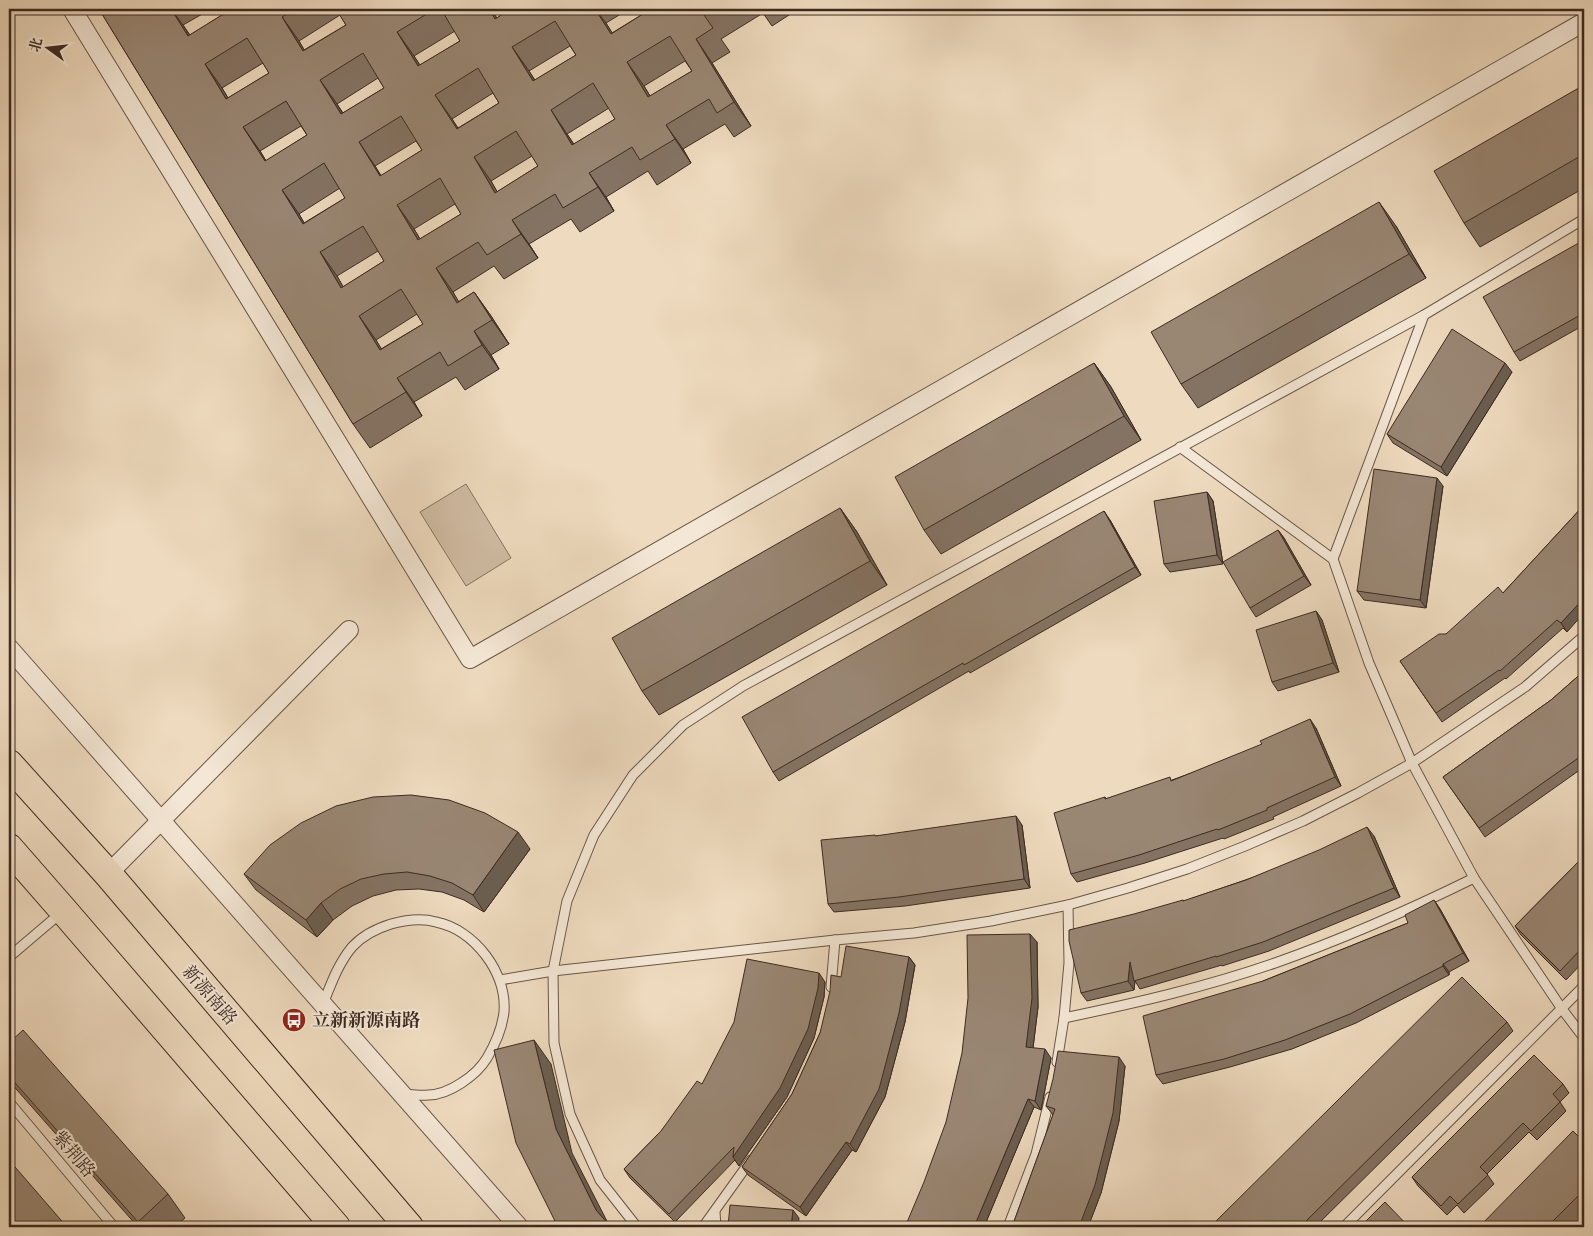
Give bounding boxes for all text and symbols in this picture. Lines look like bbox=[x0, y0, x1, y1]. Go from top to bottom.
north arrow bbox=[22, 22, 72, 72]
text: 北 bbox=[26, 36, 47, 54]
street label: 新源南路 bbox=[177, 961, 241, 1030]
bus stop icon: 立新新源南路 bbox=[281, 1007, 307, 1033]
place label: 立新新源南路 bbox=[312, 1010, 420, 1032]
street label: 紫荆路 bbox=[47, 1127, 99, 1182]

